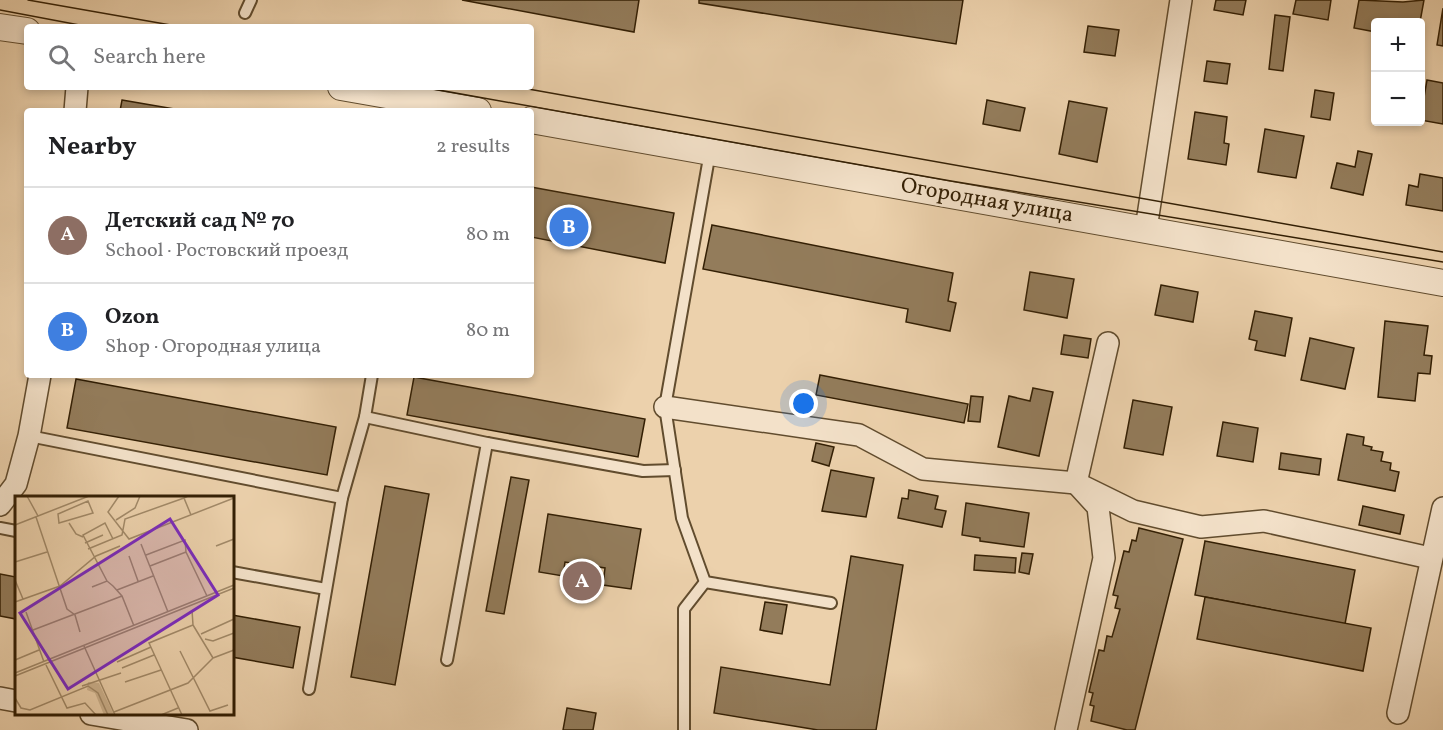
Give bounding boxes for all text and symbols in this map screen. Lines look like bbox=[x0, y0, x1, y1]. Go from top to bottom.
map controls bbox=[1371, 18, 1425, 126]
button: + bbox=[1371, 18, 1425, 72]
search box bbox=[24, 24, 534, 90]
icon: search bbox=[45, 41, 78, 74]
text: Search here bbox=[93, 42, 206, 73]
button: − bbox=[1371, 72, 1425, 126]
text: Nearby bbox=[48, 129, 137, 165]
text: 2 results bbox=[436, 133, 510, 161]
street label: Огородная улица bbox=[898, 171, 1076, 231]
pin: B bbox=[550, 204, 588, 250]
text: Детский сад № 70 bbox=[105, 206, 295, 237]
text: A bbox=[60, 221, 75, 249]
text: 80 m bbox=[466, 221, 510, 249]
text: School · Ростовский проезд bbox=[105, 237, 348, 265]
text: Ozon bbox=[105, 302, 160, 333]
text: B bbox=[61, 317, 74, 345]
text: 80 m bbox=[466, 317, 510, 345]
text: Shop · Огородная улица bbox=[105, 333, 321, 361]
your location bbox=[789, 389, 818, 418]
inset map bbox=[15, 496, 234, 715]
pin: A bbox=[562, 558, 602, 604]

